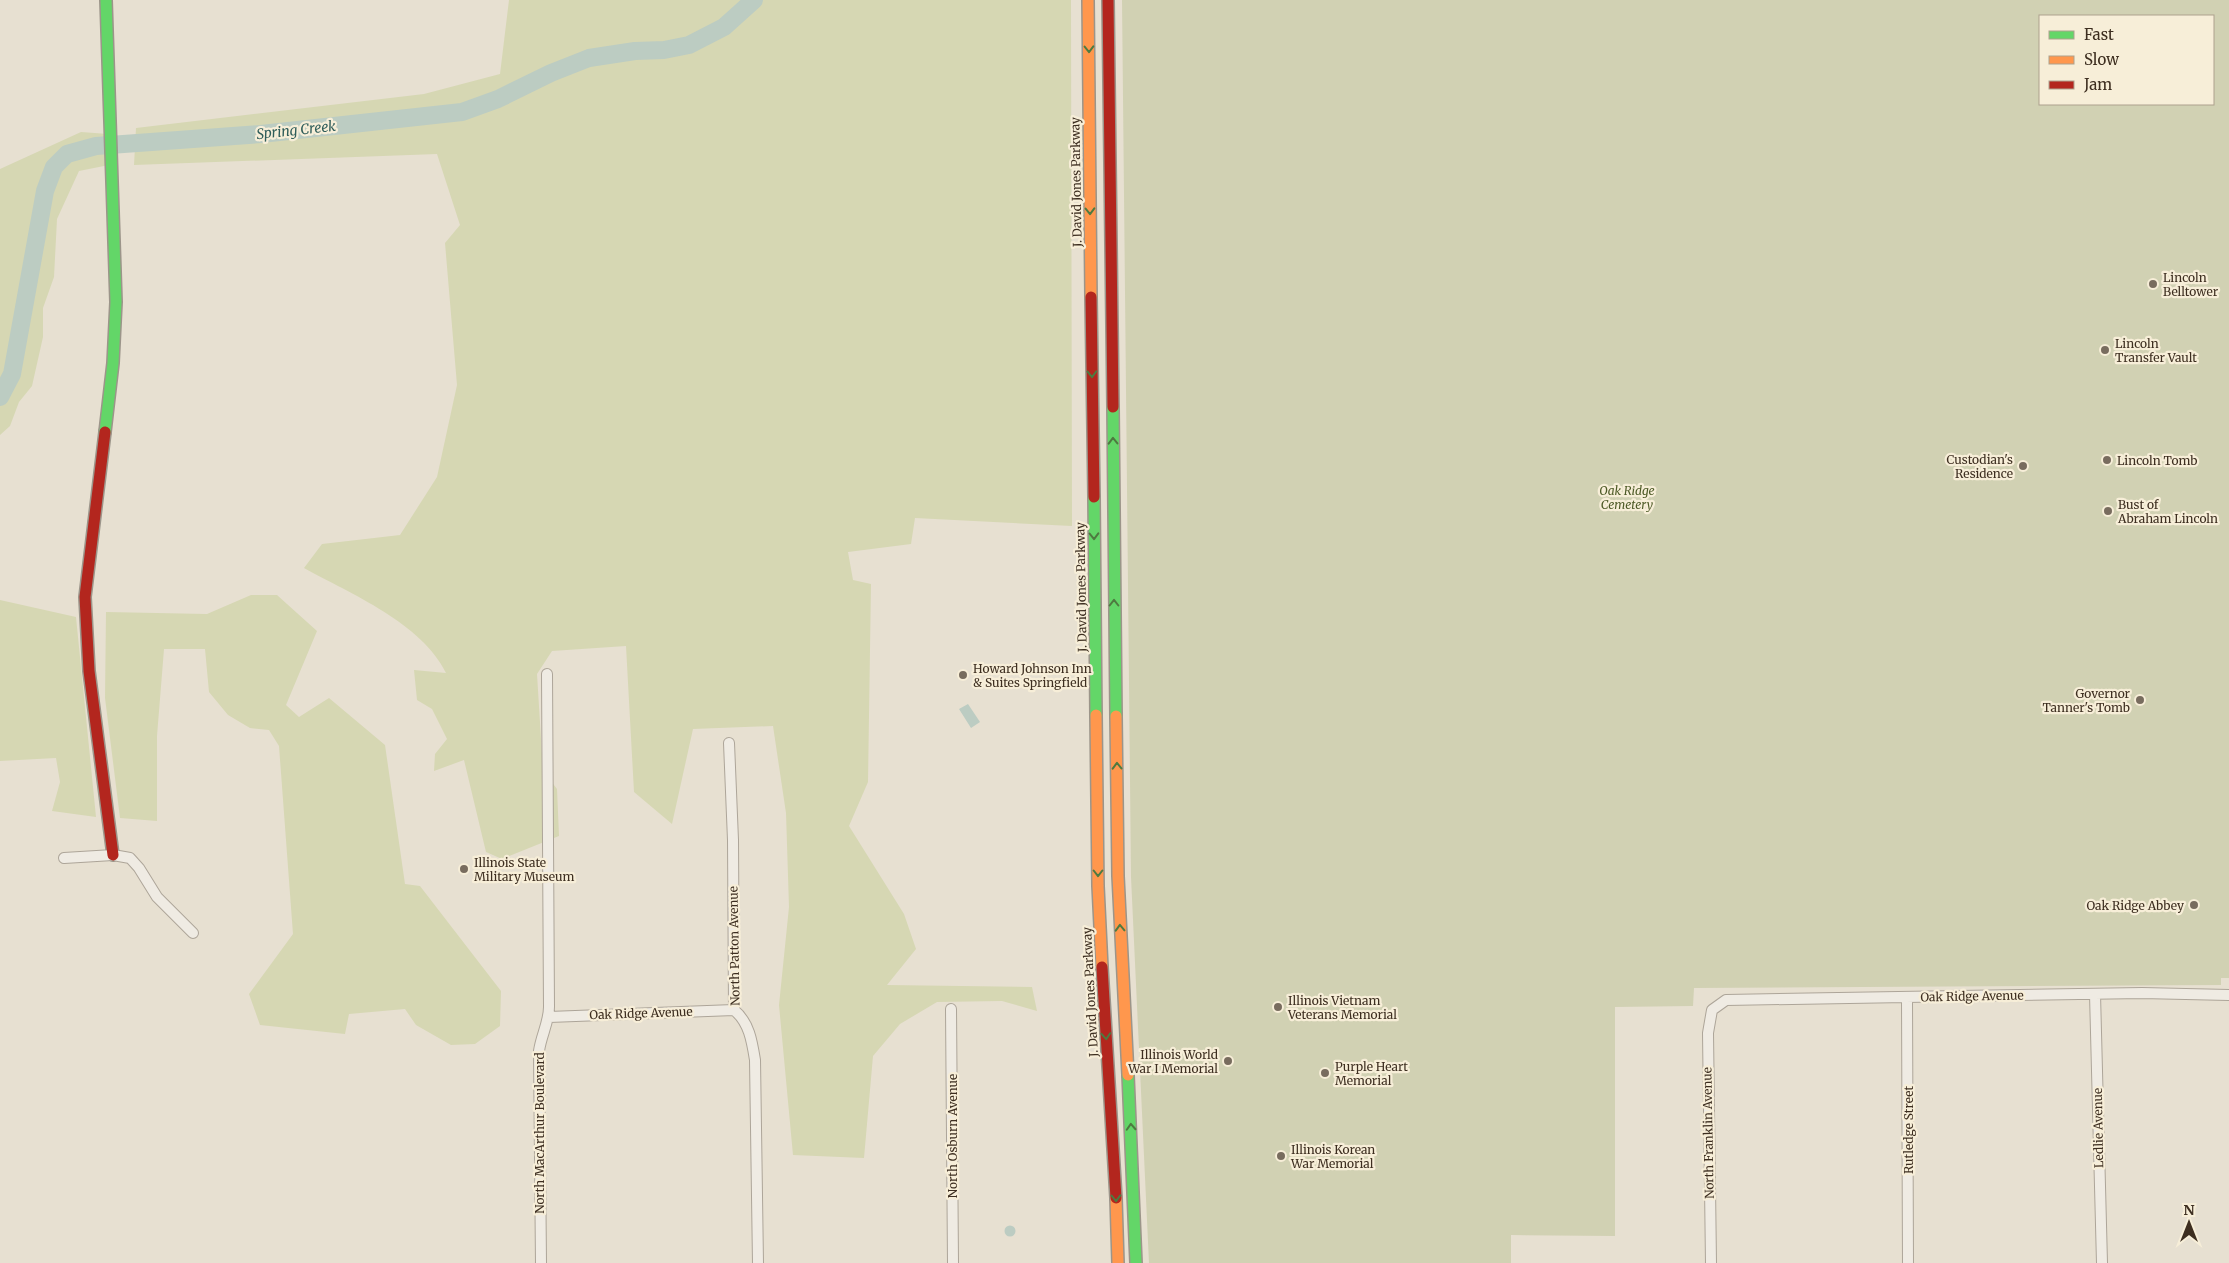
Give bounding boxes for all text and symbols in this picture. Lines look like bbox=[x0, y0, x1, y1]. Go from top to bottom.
legend bbox=[2039, 15, 2214, 105]
text: Fast bbox=[2084, 25, 2114, 44]
one-way arrow bbox=[1084, 45, 1094, 53]
text: Slow bbox=[2084, 50, 2119, 69]
text: Jam bbox=[2083, 75, 2112, 94]
water label: Spring Creek bbox=[255, 117, 337, 143]
street label: J. David Jones Parkway bbox=[1067, 117, 1085, 248]
one-way arrow bbox=[1085, 207, 1096, 215]
place label: Lincoln Belltower bbox=[2163, 270, 2219, 299]
marker: Lincoln Belltower bbox=[2147, 278, 2159, 290]
place label: Lincoln Transfer Vault bbox=[2115, 336, 2197, 365]
marker: Lincoln Transfer Vault bbox=[2099, 344, 2111, 356]
one-way arrow bbox=[1087, 370, 1097, 378]
one-way arrow bbox=[1108, 437, 1118, 444]
place label: Custodian's Residence bbox=[1947, 452, 2013, 481]
place label: Lincoln Tomb bbox=[2117, 453, 2198, 468]
marker: Lincoln Tomb bbox=[2101, 454, 2113, 466]
marker: Custodian's Residence bbox=[2017, 460, 2029, 472]
park label: Oak Ridge Cemetery bbox=[1599, 483, 1655, 512]
place label: Bust of Abraham Lincoln bbox=[2117, 497, 2218, 526]
marker: Bust of Abraham Lincoln bbox=[2102, 505, 2114, 517]
street label: J. David Jones Parkway bbox=[1072, 522, 1090, 653]
one-way arrow bbox=[1089, 532, 1099, 540]
one-way arrow bbox=[1109, 599, 1119, 607]
place label: Howard Johnson Inn & Suites Springfield bbox=[973, 661, 1092, 690]
marker: Howard Johnson Inn & Suites Springfield bbox=[957, 669, 969, 681]
place label: Governor Tanner's Tomb bbox=[2042, 686, 2131, 715]
marker: Governor Tanner's Tomb bbox=[2134, 694, 2146, 706]
one-way arrow bbox=[1112, 762, 1122, 770]
place label: Illinois State Military Museum bbox=[474, 855, 575, 884]
marker: Illinois State Military Museum bbox=[458, 863, 470, 875]
one-way arrow bbox=[1093, 870, 1103, 878]
street label: North Patton Avenue bbox=[725, 886, 743, 1006]
place label: Oak Ridge Abbey bbox=[2086, 898, 2184, 913]
marker: Oak Ridge Abbey bbox=[2188, 899, 2200, 911]
one-way arrow bbox=[1114, 924, 1125, 932]
street label: J. David Jones Parkway bbox=[1079, 927, 1101, 1058]
street label: Oak Ridge Avenue bbox=[1920, 988, 2024, 1004]
place label: Illinois Vietnam Veterans Memorial bbox=[1287, 993, 1397, 1022]
marker: Illinois Vietnam Veterans Memorial bbox=[1272, 1001, 1284, 1013]
street label: Oak Ridge Avenue bbox=[589, 1004, 693, 1022]
one-way arrow bbox=[1100, 1032, 1111, 1040]
place label: Illinois World War I Memorial bbox=[1127, 1047, 1218, 1076]
street label: North MacArthur Boulevard bbox=[532, 1052, 547, 1214]
marker: Illinois World War I Memorial bbox=[1222, 1055, 1234, 1067]
place label: Purple Heart Memorial bbox=[1335, 1059, 1408, 1088]
marker: Purple Heart Memorial bbox=[1319, 1067, 1331, 1079]
street label: North Franklin Avenue bbox=[1699, 1067, 1717, 1199]
street label: North Osburn Avenue bbox=[945, 1074, 960, 1198]
street label: Rutledge Street bbox=[1901, 1086, 1916, 1174]
street label: Ledlie Avenue bbox=[2090, 1088, 2106, 1168]
one-way arrow bbox=[1126, 1123, 1137, 1131]
place label: Illinois Korean War Memorial bbox=[1290, 1142, 1375, 1171]
marker: Illinois Korean War Memorial bbox=[1275, 1150, 1287, 1162]
one-way arrow bbox=[1111, 1194, 1122, 1202]
north arrow bbox=[2164, 1198, 2214, 1248]
text: N bbox=[2183, 1201, 2195, 1219]

